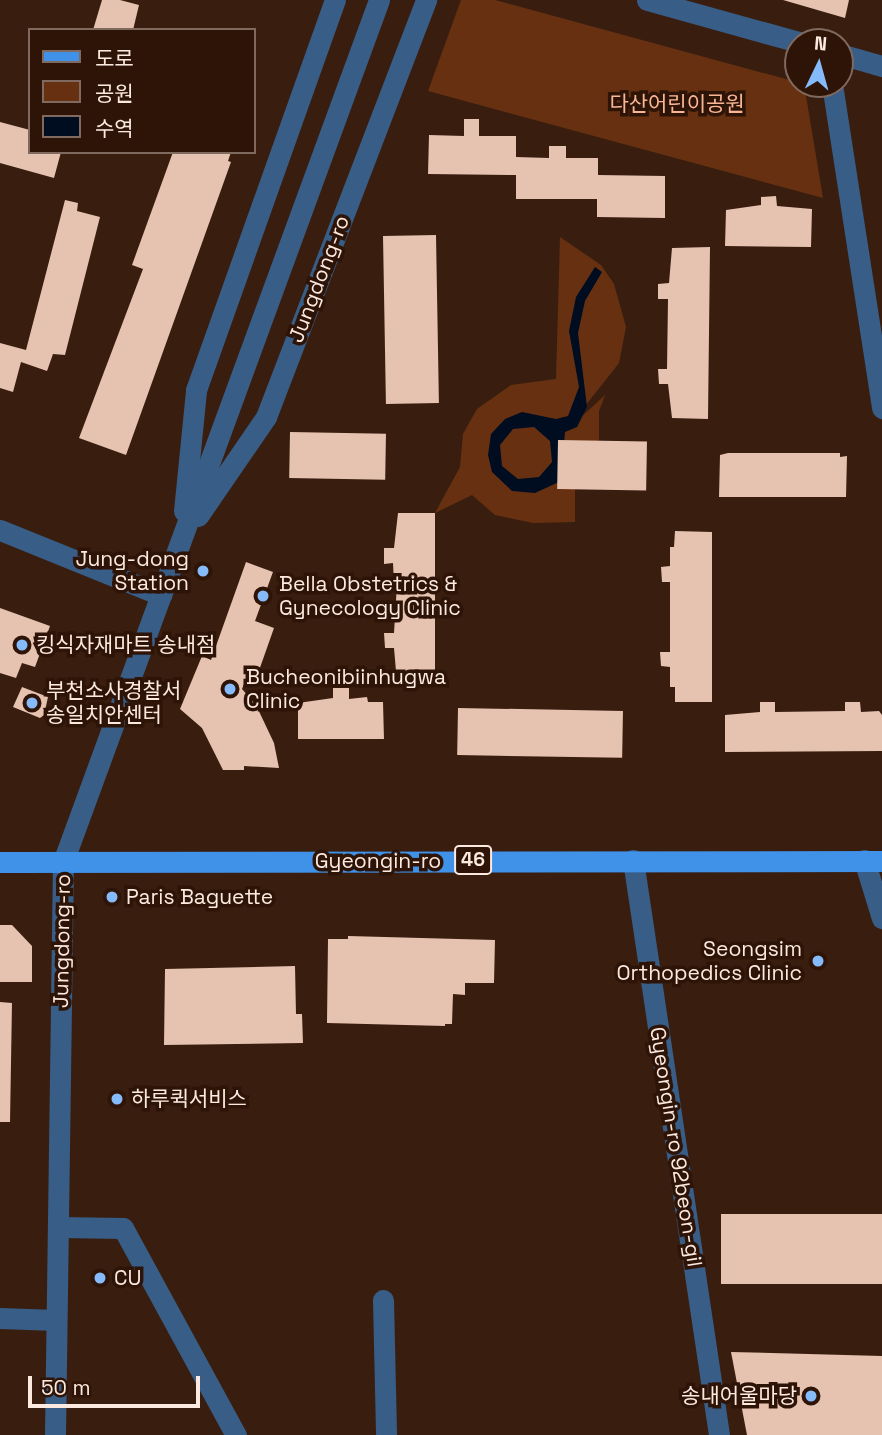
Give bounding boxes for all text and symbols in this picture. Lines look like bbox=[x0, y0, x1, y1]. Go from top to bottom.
legend bbox=[28, 28, 256, 154]
north arrow bbox=[784, 28, 854, 98]
text: N bbox=[813, 31, 828, 57]
text: 도로 bbox=[95, 45, 134, 72]
text: 공원 bbox=[95, 80, 134, 107]
park label: 다산어린이공원 bbox=[609, 91, 745, 117]
text: 수역 bbox=[95, 115, 134, 142]
street label: Jungdong-ro bbox=[283, 212, 355, 346]
place label: Jung-dong Station bbox=[75, 546, 189, 596]
marker: Jung-dong Station bbox=[195, 563, 211, 579]
place label: Bella Obstetrics & Gynecology Clinic bbox=[279, 571, 461, 621]
marker: Bella Obstetrics & Gynecology Clinic bbox=[253, 586, 273, 606]
place label: 킹식자재마트 송내점 bbox=[36, 632, 215, 658]
marker: 킹식자재마트 송내점 bbox=[14, 637, 30, 653]
place label: Bucheonibiinhugwa Clinic bbox=[246, 664, 446, 714]
place label: 부천소사경찰서 송일치안센터 bbox=[46, 678, 181, 728]
marker: Bucheonibiinhugwa Clinic bbox=[220, 679, 240, 699]
marker: 부천소사경찰서 송일치안센터 bbox=[24, 695, 40, 711]
road number: 46 bbox=[454, 845, 492, 876]
street label: Gyeongin-ro bbox=[315, 848, 441, 874]
street label: Jungdong-ro bbox=[48, 874, 76, 1008]
place label: Paris Baguette bbox=[126, 884, 273, 910]
marker: Paris Baguette bbox=[104, 889, 120, 905]
place label: Seongsim Orthopedics Clinic bbox=[617, 936, 802, 986]
marker: Seongsim Orthopedics Clinic bbox=[808, 951, 828, 971]
street label: Gyeongin-ro 92beon-gil bbox=[645, 1025, 707, 1269]
place label: 하루퀵서비스 bbox=[131, 1086, 247, 1112]
marker: 하루퀵서비스 bbox=[109, 1091, 125, 1107]
place label: CU bbox=[114, 1265, 141, 1291]
marker: CU bbox=[92, 1270, 108, 1286]
scale bar bbox=[32, 1362, 203, 1406]
text: 50 m bbox=[41, 1374, 91, 1401]
place label: 송내어울마당 bbox=[681, 1383, 797, 1409]
marker: 송내어울마당 bbox=[803, 1388, 819, 1404]

